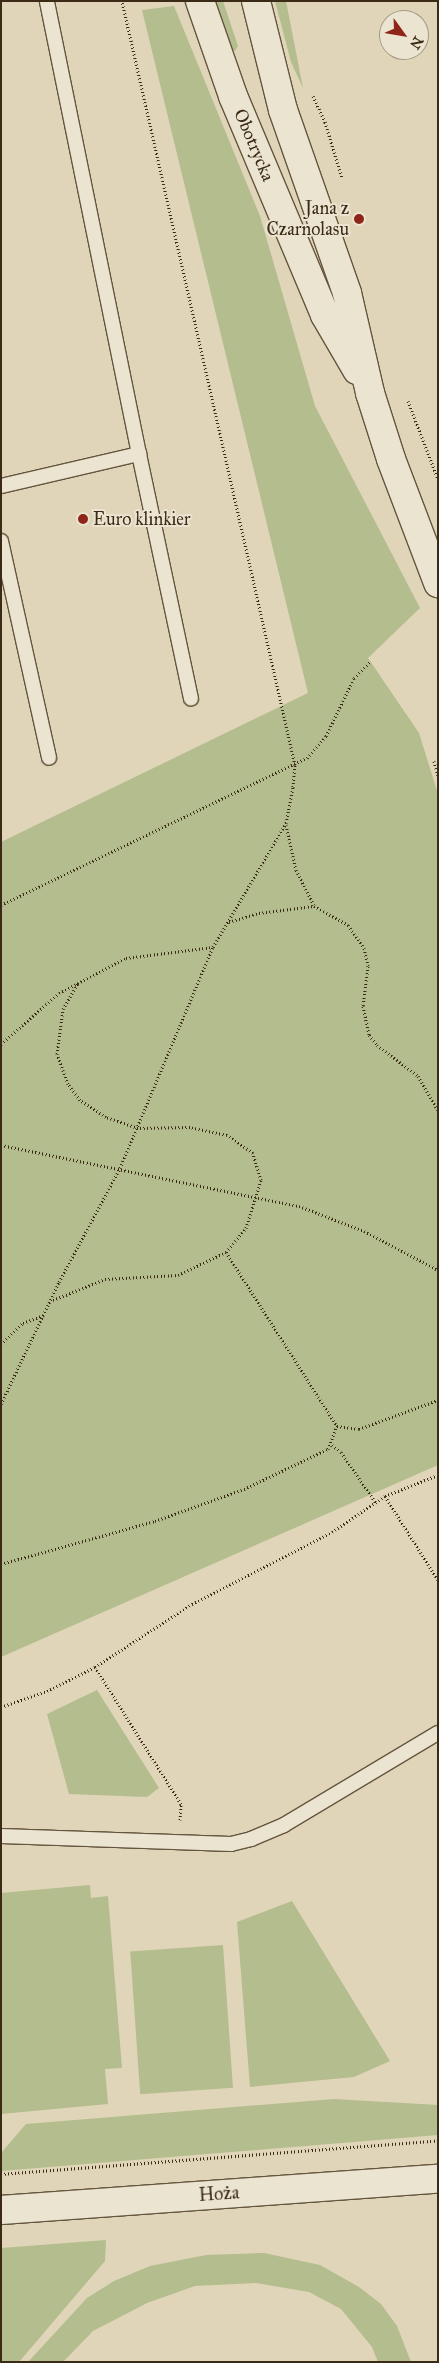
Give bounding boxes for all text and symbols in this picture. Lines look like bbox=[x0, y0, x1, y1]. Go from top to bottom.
north arrow bbox=[379, 10, 429, 60]
text: N bbox=[406, 33, 427, 52]
street label: Obotrycka bbox=[229, 106, 279, 184]
place label: Jana z Czarnolasu bbox=[267, 198, 349, 240]
marker: Jana z Czarnolasu bbox=[353, 213, 365, 225]
place label: Euro klinkier bbox=[93, 508, 191, 530]
marker: Euro klinkier bbox=[77, 513, 89, 525]
street label: Hoża bbox=[198, 2182, 240, 2206]

